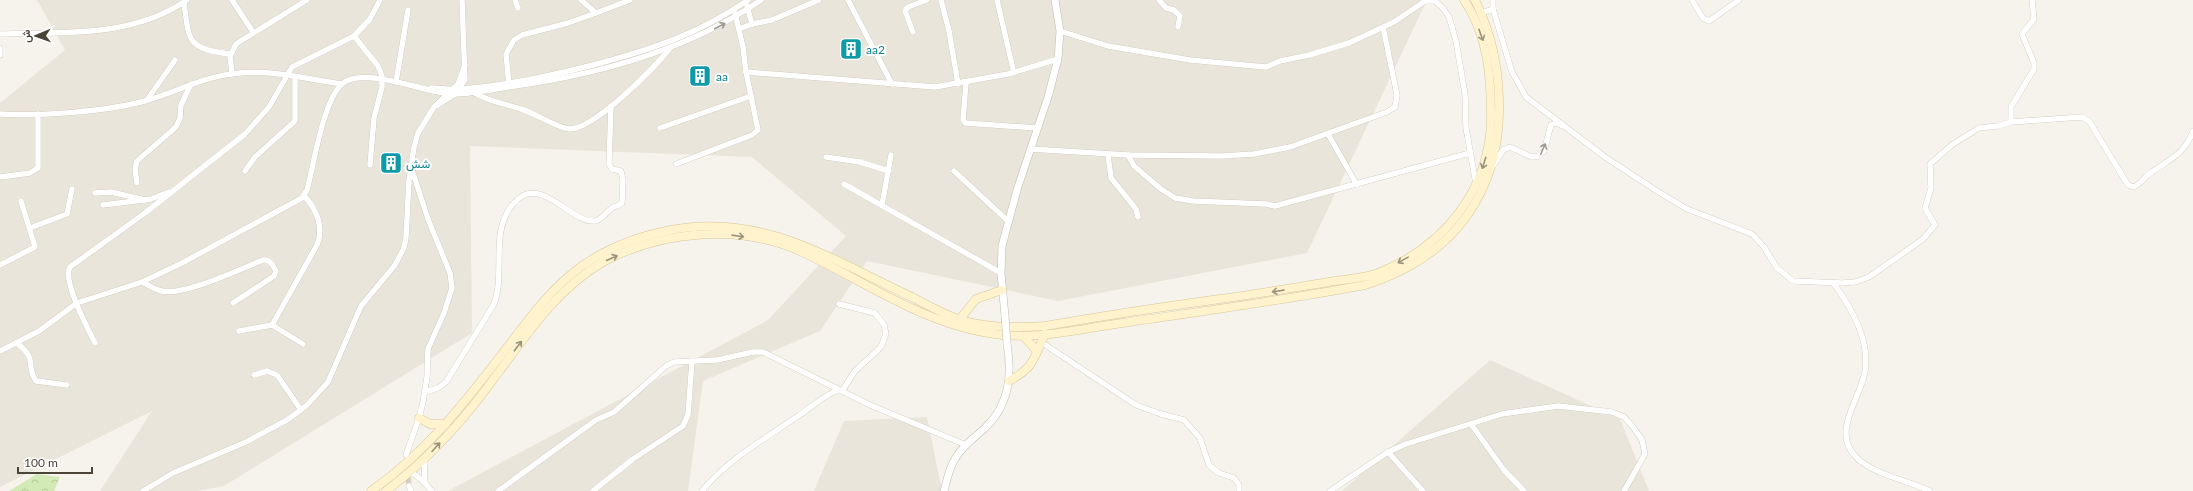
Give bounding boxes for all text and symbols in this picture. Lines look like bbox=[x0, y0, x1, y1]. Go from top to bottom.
north arrow bbox=[16, 16, 56, 56]
one-way arrow bbox=[714, 22, 726, 29]
text: ش bbox=[19, 29, 33, 43]
one-way arrow bbox=[1477, 29, 1485, 41]
building icon: aa2 bbox=[838, 36, 864, 62]
place label: aa2 bbox=[866, 42, 885, 57]
building icon: aa bbox=[687, 63, 713, 89]
place label: aa bbox=[716, 69, 728, 84]
one-way arrow bbox=[1540, 143, 1547, 155]
building icon: شش bbox=[378, 150, 404, 176]
place label: شش bbox=[406, 156, 430, 172]
one-way arrow bbox=[1480, 156, 1487, 169]
one-way arrow bbox=[731, 232, 744, 240]
one-way arrow bbox=[606, 254, 618, 262]
one-way arrow bbox=[1397, 256, 1409, 264]
one-way arrow bbox=[1272, 287, 1285, 295]
one-way arrow bbox=[514, 341, 522, 352]
one-way arrow bbox=[431, 442, 441, 452]
scale bar bbox=[18, 449, 92, 475]
text: 100 m bbox=[24, 455, 58, 470]

